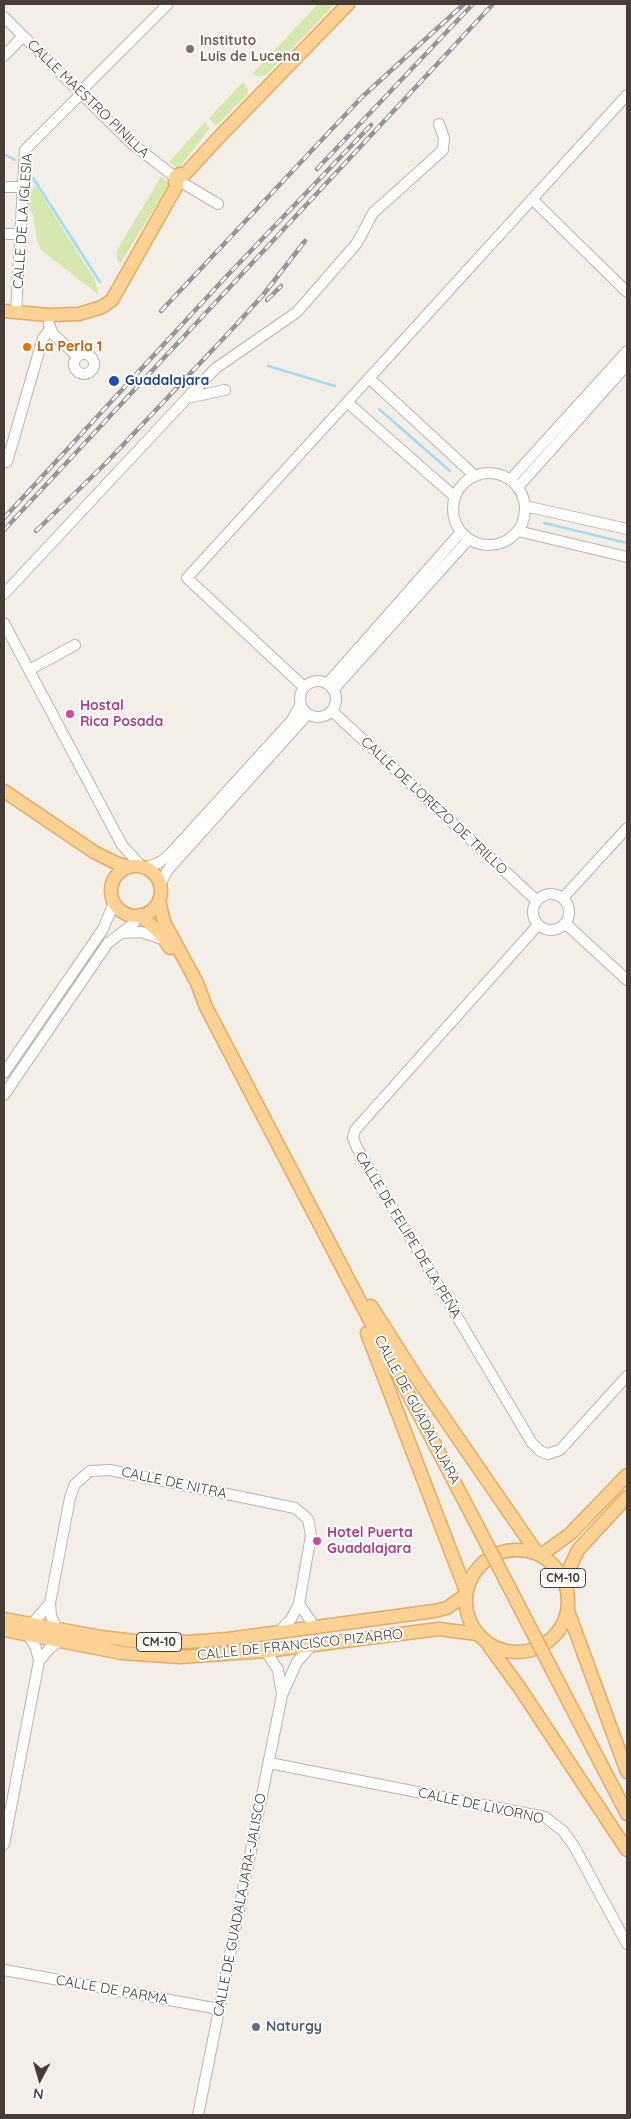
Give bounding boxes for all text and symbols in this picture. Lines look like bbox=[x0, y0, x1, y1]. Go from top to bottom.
place label: Instituto Luis de Lucena bbox=[200, 33, 300, 65]
street label: CALLE MAESTRO PINILLA bbox=[24, 36, 152, 162]
marker: Instituto Luis de Lucena bbox=[184, 43, 196, 55]
street label: CALLE DE LA IGLESIA bbox=[10, 153, 36, 289]
place label: La Perla 1 bbox=[37, 339, 102, 355]
marker: La Perla 1 bbox=[21, 341, 33, 353]
place label: Guadalajara bbox=[125, 373, 209, 389]
marker: Guadalajara bbox=[107, 374, 121, 388]
place label: Hostal Rica Posada bbox=[80, 698, 163, 730]
marker: Hostal Rica Posada bbox=[64, 708, 76, 720]
street label: CALLE DE LOREZO DE TRILLO bbox=[357, 734, 511, 878]
street label: CALLE DE FELIPE DE LA PEÑA bbox=[352, 1149, 464, 1321]
street label: CALLE DE GUADALAJARA bbox=[371, 1333, 463, 1487]
street label: CALLE DE NITRA bbox=[120, 1464, 228, 1502]
place label: Hotel Puerta Guadalajara bbox=[327, 1525, 413, 1558]
marker: Hotel Puerta Guadalajara bbox=[311, 1535, 323, 1547]
road number: CM-10 bbox=[540, 1569, 586, 1588]
street label: CALLE DE FRANCISCO PIZARRO bbox=[196, 1626, 404, 1664]
road number: CM-10 bbox=[136, 1632, 182, 1651]
street label: CALLE DE LIVORNO bbox=[417, 1784, 545, 1828]
street label: CALLE DE GUADALAJARA-JALISCO bbox=[210, 1792, 270, 2018]
street label: CALLE DE PARMA bbox=[55, 1972, 169, 2008]
place label: Naturgy bbox=[266, 2019, 322, 2035]
marker: Naturgy bbox=[250, 2021, 262, 2033]
north arrow bbox=[15, 2054, 65, 2104]
text: N bbox=[32, 2084, 45, 2103]

